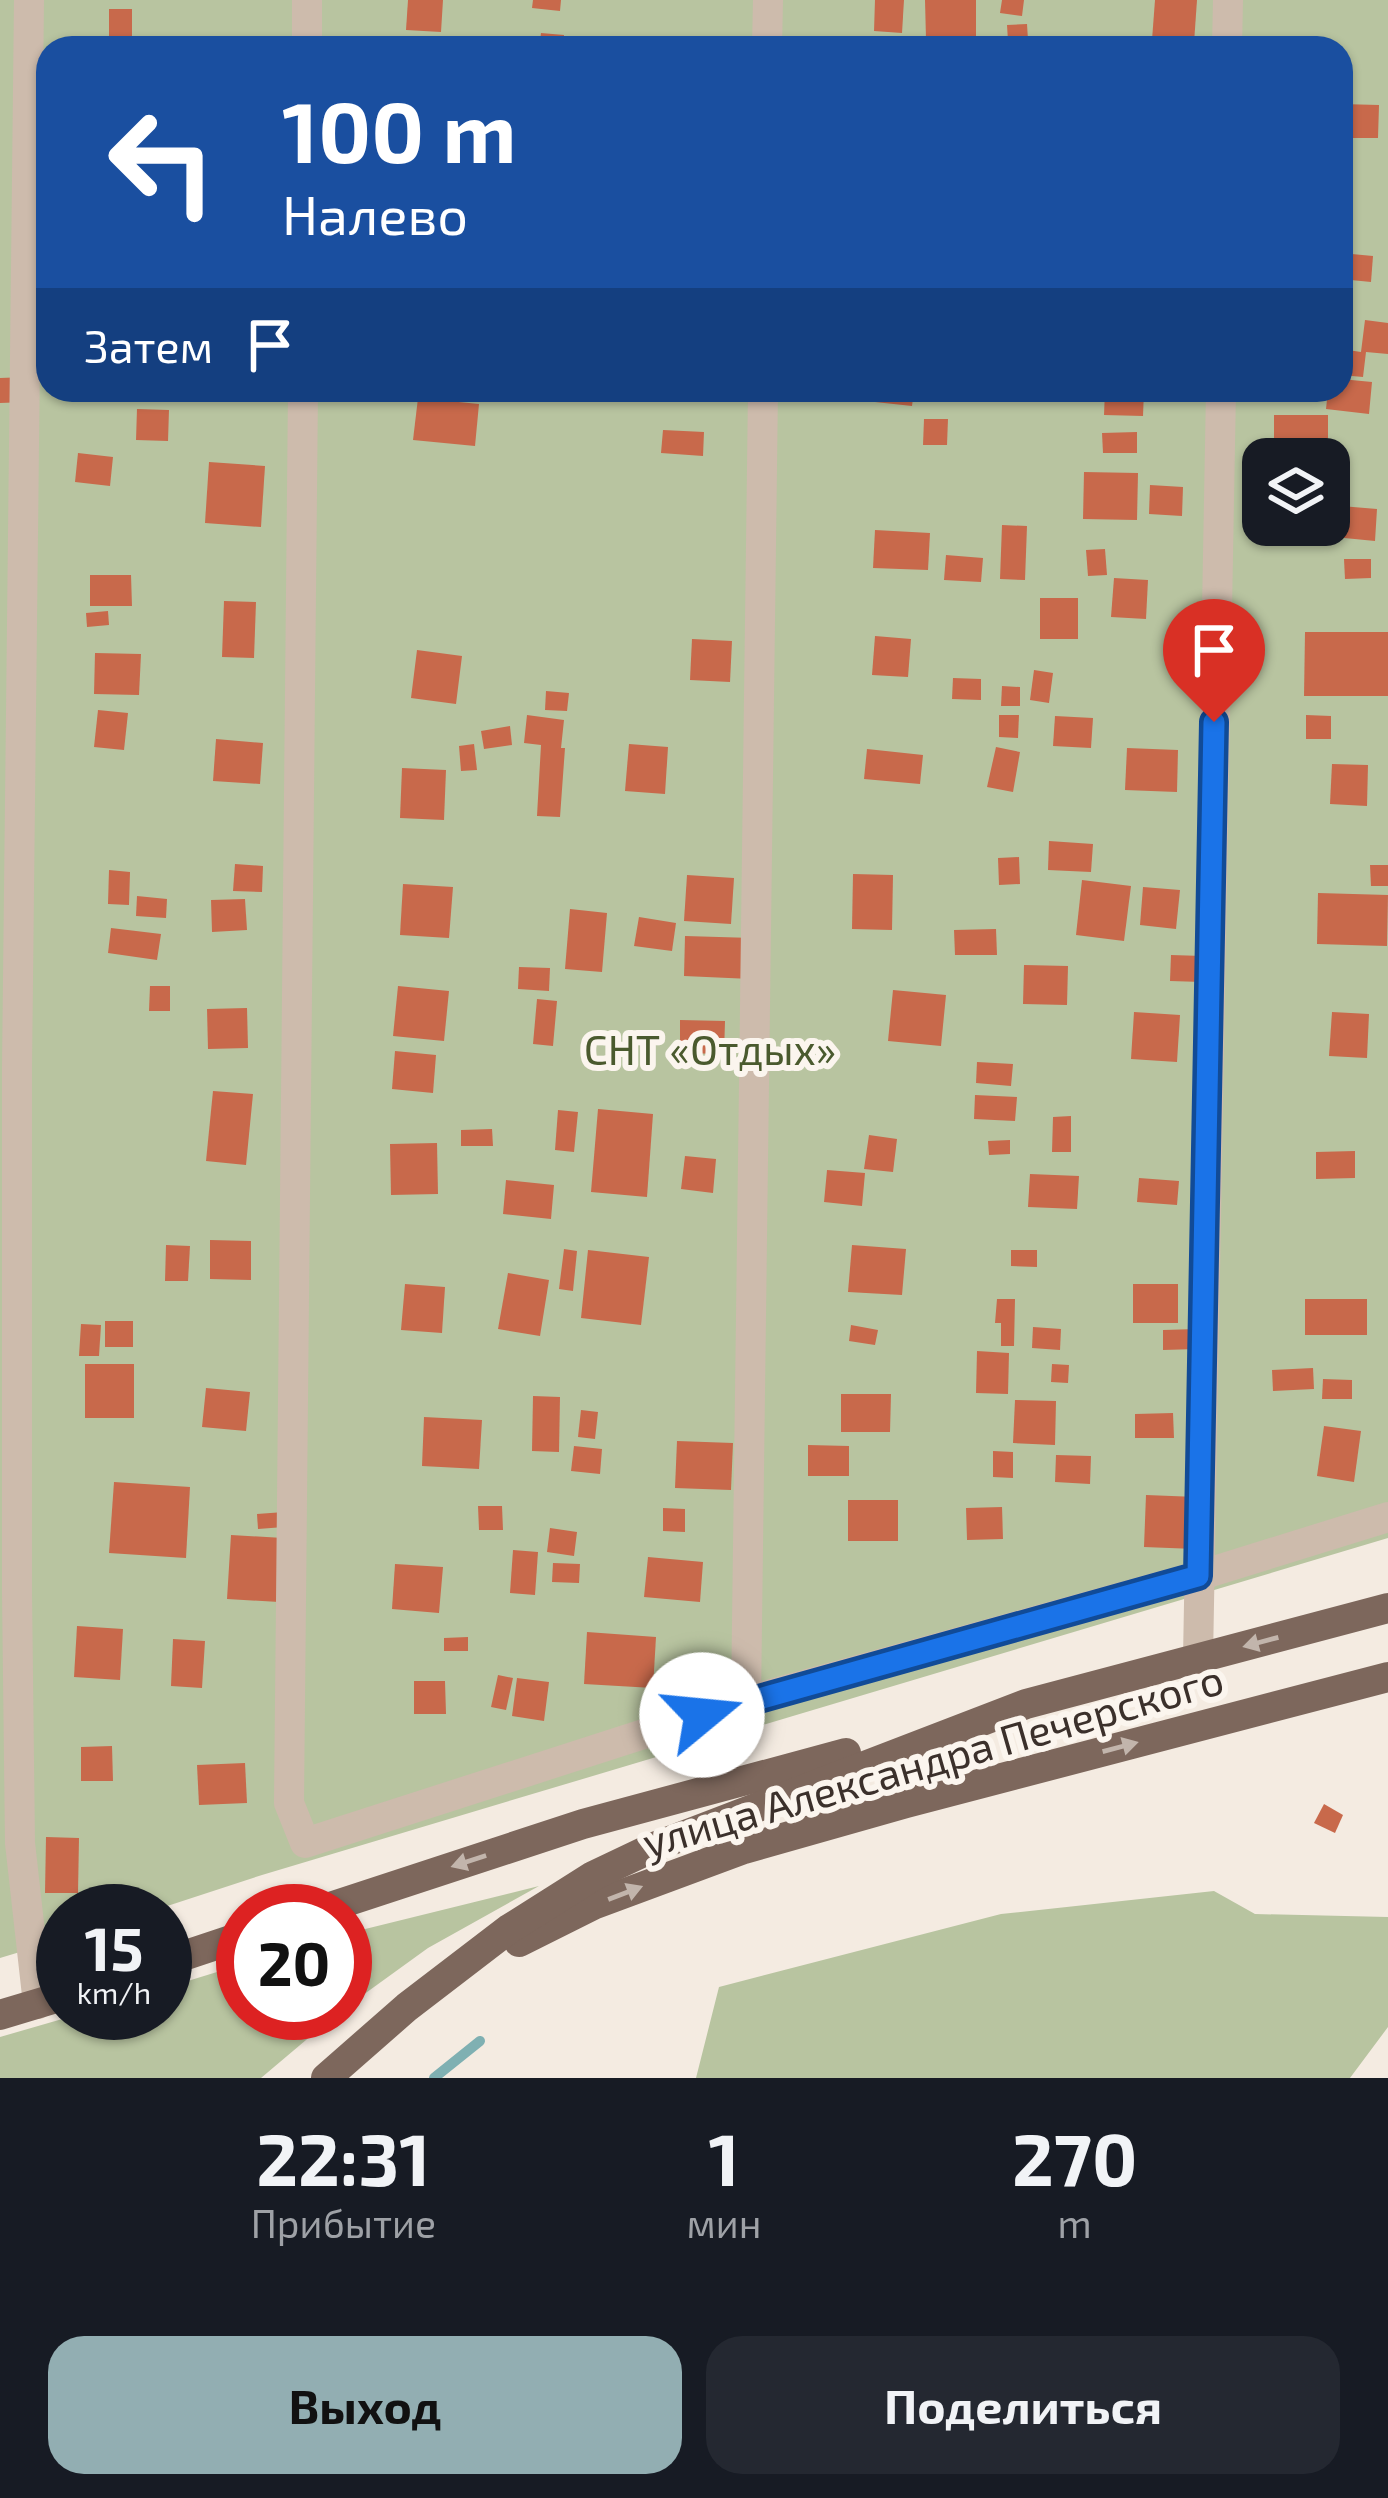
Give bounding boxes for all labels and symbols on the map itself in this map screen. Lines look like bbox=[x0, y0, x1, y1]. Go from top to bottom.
pin bbox=[1163, 599, 1265, 722]
park label: СНТ «Отдых» bbox=[584, 1023, 836, 1073]
one-way arrow bbox=[1242, 1633, 1279, 1652]
street label: улица Александра Печерского bbox=[636, 1652, 1229, 1867]
position arrow bbox=[639, 1652, 765, 1778]
one-way arrow bbox=[1101, 1737, 1138, 1756]
one-way arrow bbox=[450, 1853, 487, 1872]
one-way arrow bbox=[608, 1883, 644, 1902]
speed limit sign: 20 bbox=[216, 1884, 372, 2040]

